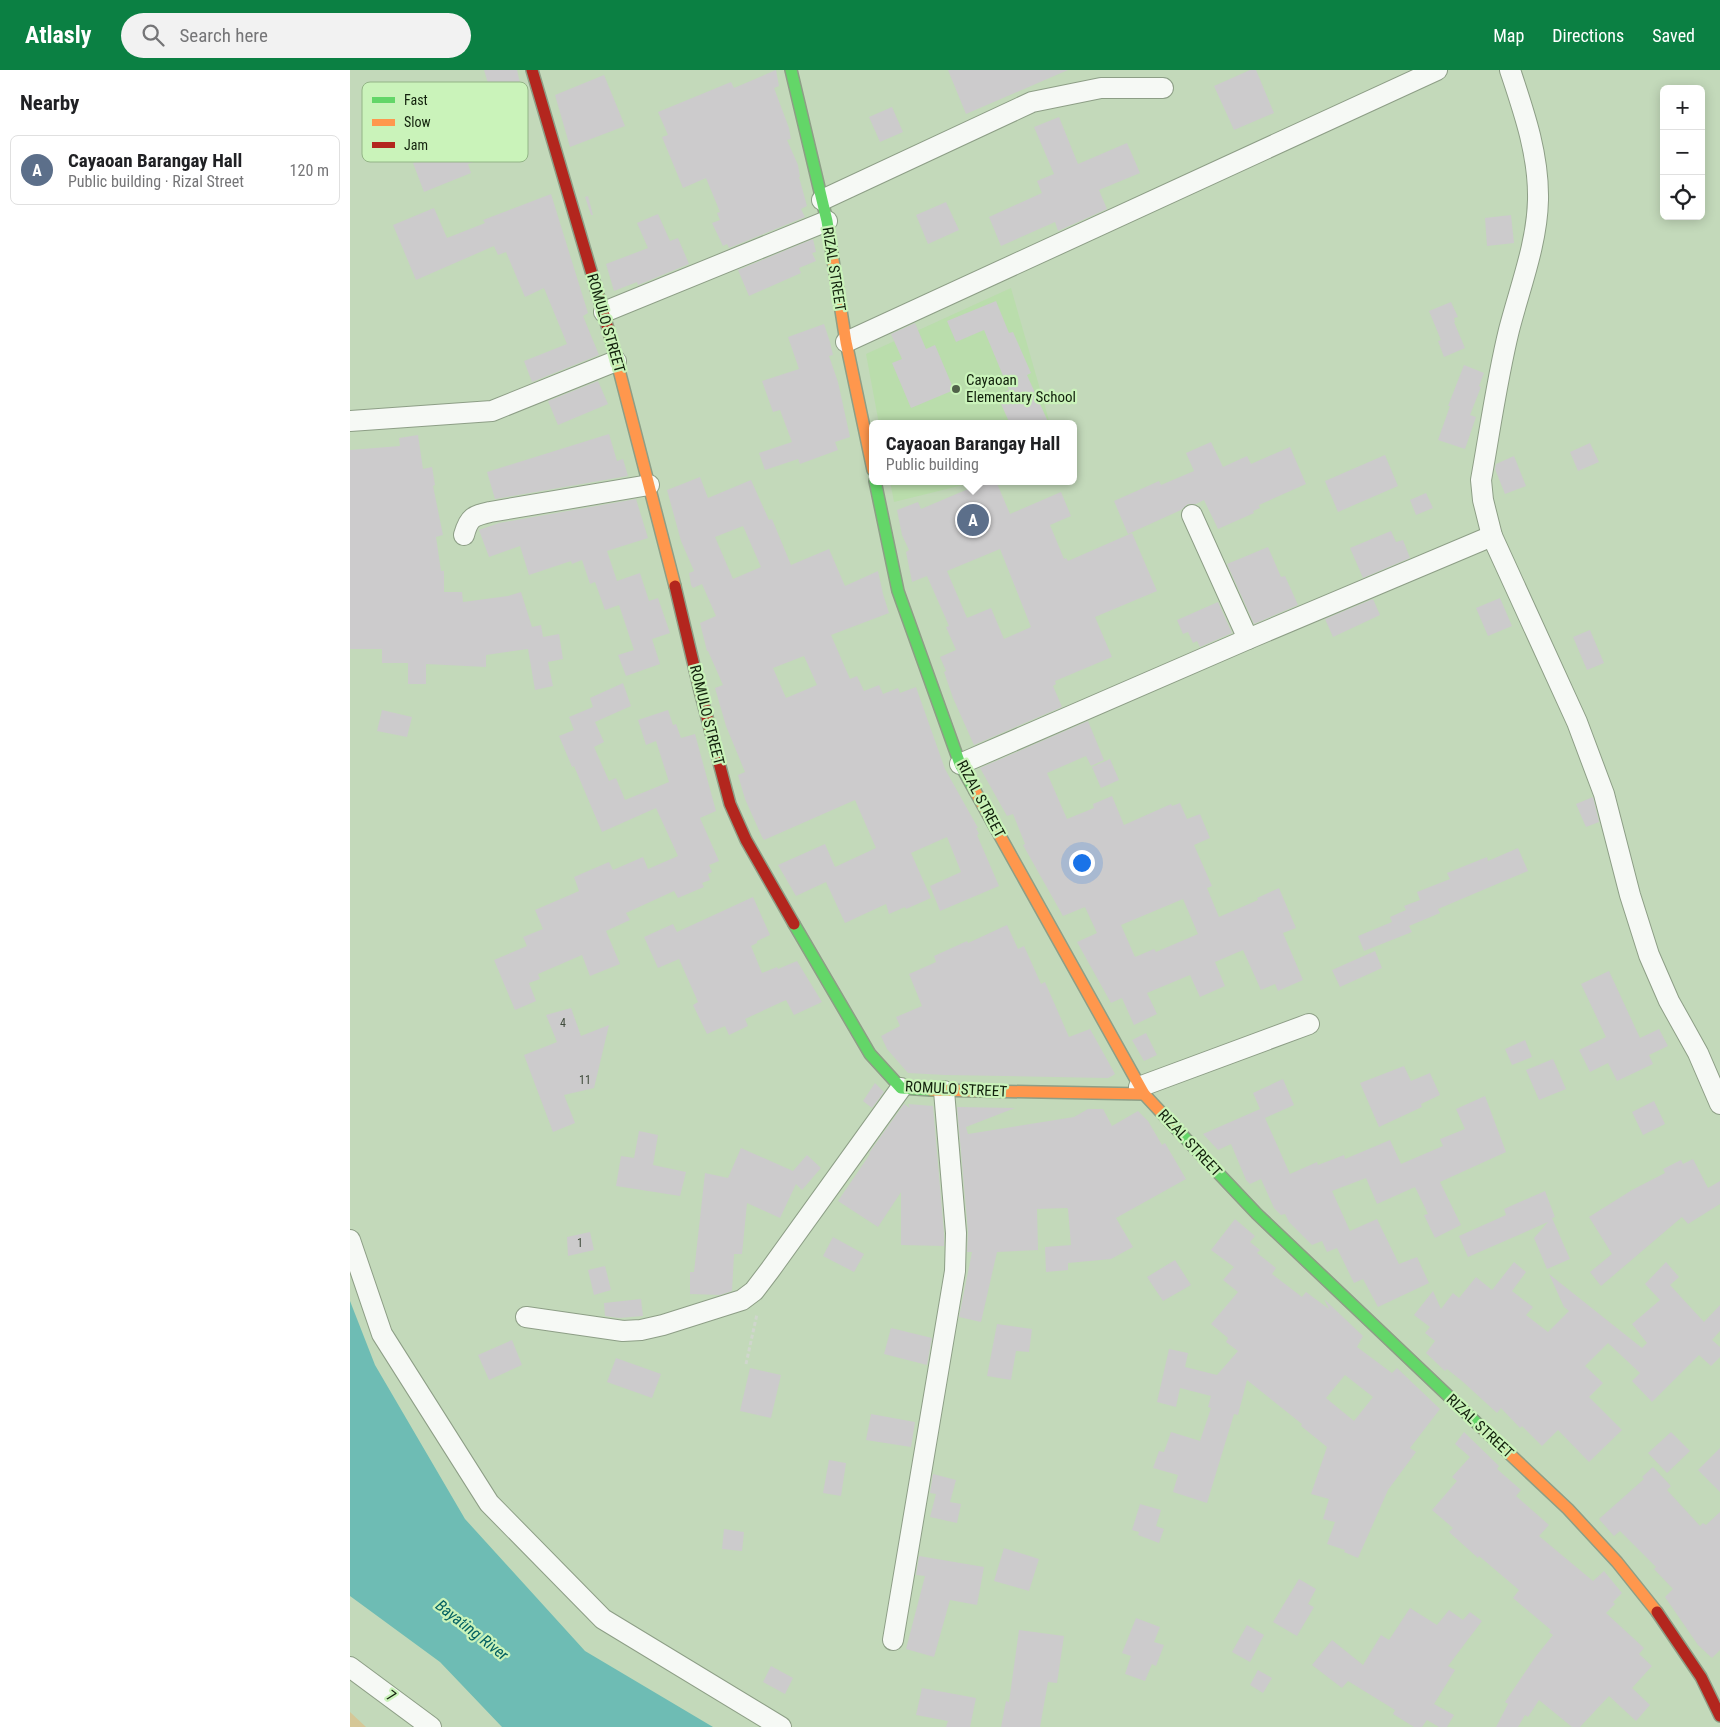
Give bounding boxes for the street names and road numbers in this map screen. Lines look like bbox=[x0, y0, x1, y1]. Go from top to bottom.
street label: RIZAL STREET bbox=[818, 225, 850, 313]
street label: ROMULO STREET bbox=[583, 271, 629, 375]
street label: ROMULO STREET bbox=[686, 663, 728, 767]
street label: RIZAL STREET bbox=[953, 757, 1009, 841]
street label: ROMULO STREET bbox=[904, 1077, 1008, 1101]
street label: RIZAL STREET bbox=[1154, 1106, 1226, 1180]
street label: RIZAL STREET bbox=[1443, 1390, 1517, 1462]
street label: 7 bbox=[383, 1687, 399, 1705]

